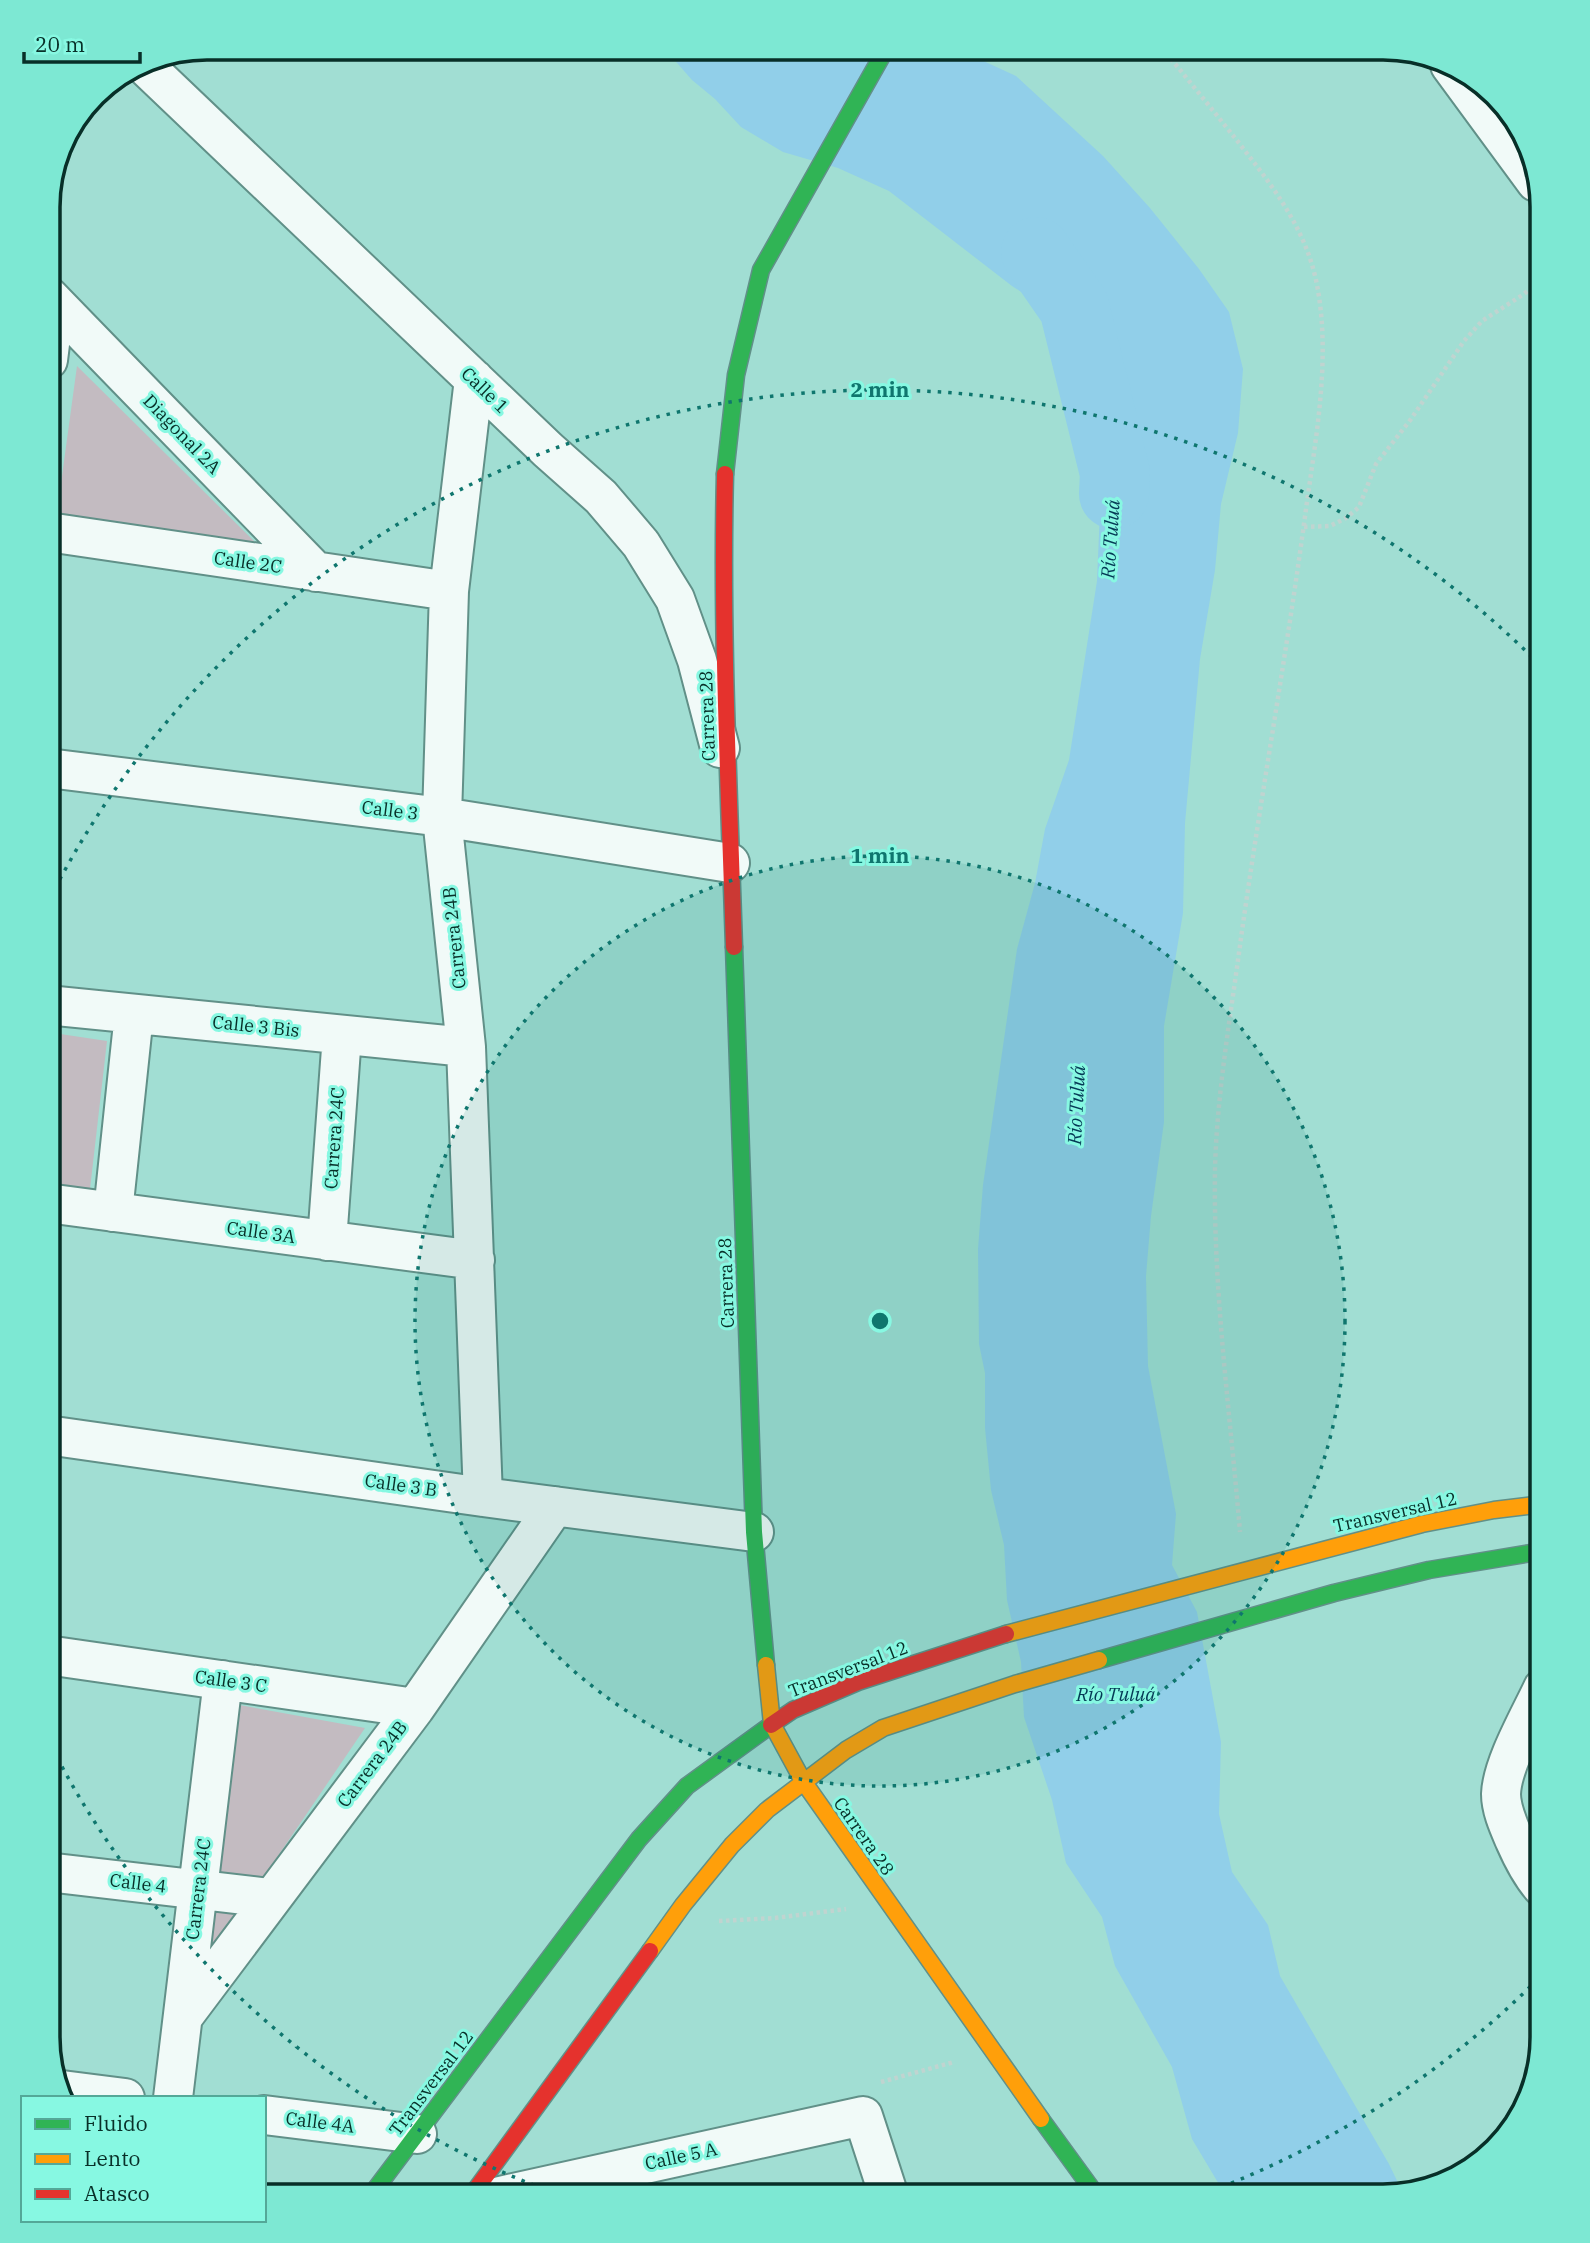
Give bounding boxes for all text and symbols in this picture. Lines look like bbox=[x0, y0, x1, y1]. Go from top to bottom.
scale bar bbox=[24, 21, 140, 65]
text: 20 m bbox=[35, 30, 85, 58]
street label: Calle 1 bbox=[457, 362, 513, 418]
text: 2 min bbox=[851, 375, 909, 403]
street label: Diagonal 2A bbox=[138, 389, 226, 479]
water label: Río Tuluá bbox=[1095, 498, 1125, 580]
street label: Calle 2C bbox=[213, 546, 283, 578]
street label: Carrera 28 bbox=[694, 670, 720, 762]
street label: Calle 3 bbox=[360, 795, 420, 825]
text: 1 min bbox=[851, 841, 909, 869]
street label: Carrera 24B bbox=[437, 886, 471, 990]
street label: Calle 3 Bis bbox=[211, 1010, 301, 1042]
water label: Río Tuluá bbox=[1062, 1064, 1090, 1146]
street label: Carrera 24C bbox=[319, 1086, 349, 1190]
street label: Calle 3A bbox=[225, 1216, 297, 1248]
street label: Carrera 28 bbox=[713, 1237, 739, 1329]
centre of rings bbox=[868, 1309, 892, 1333]
street label: Calle 3 B bbox=[363, 1469, 439, 1501]
street label: Transversal 12 bbox=[1331, 1487, 1459, 1537]
street label: Transversal 12 bbox=[785, 1636, 911, 1702]
street label: Calle 3 C bbox=[193, 1665, 269, 1697]
water label: Río Tuluá bbox=[1075, 1682, 1156, 1706]
street label: Carrera 24B bbox=[332, 1716, 412, 1812]
street label: Carrera 28 bbox=[829, 1792, 899, 1880]
street label: Carrera 24C bbox=[180, 1837, 216, 1941]
street label: Calle 4 bbox=[108, 1868, 168, 1898]
street label: Transversal 12 bbox=[384, 2026, 478, 2140]
legend bbox=[21, 2096, 266, 2222]
street label: Calle 4A bbox=[284, 2106, 356, 2138]
text: Fluido bbox=[84, 2109, 148, 2137]
street label: Calle 5 A bbox=[643, 2137, 720, 2175]
text: Lento bbox=[84, 2144, 140, 2172]
text: Atasco bbox=[84, 2179, 150, 2207]

